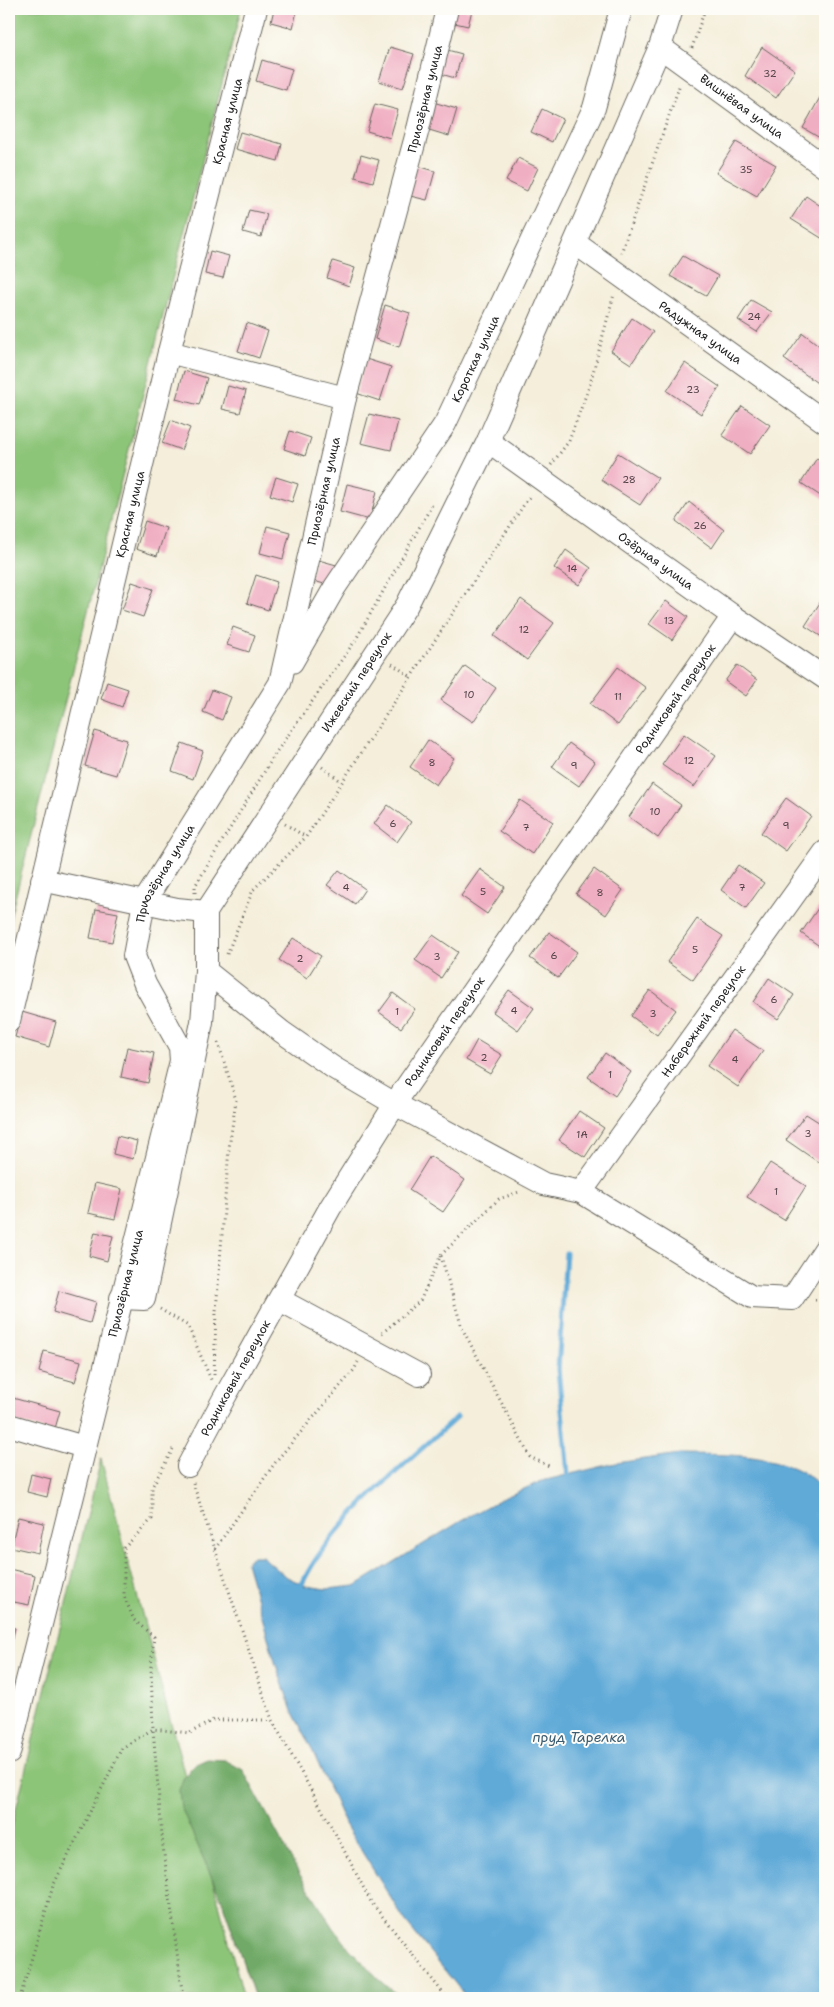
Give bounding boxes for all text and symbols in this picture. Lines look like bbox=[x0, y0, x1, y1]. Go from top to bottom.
street label: Приозёрная улица bbox=[404, 43, 446, 154]
house number: 32 bbox=[763, 67, 777, 80]
street label: Вишнёвая улица bbox=[697, 71, 787, 143]
street label: Красная улица bbox=[209, 76, 246, 166]
house number: 35 bbox=[740, 163, 752, 176]
street label: Радужная улица bbox=[655, 297, 745, 368]
house number: 24 bbox=[747, 310, 761, 323]
street label: Короткая улица bbox=[448, 312, 503, 405]
house number: 23 bbox=[686, 383, 700, 396]
street label: Приозёрная улица bbox=[304, 435, 344, 547]
street label: Красная улица bbox=[112, 469, 148, 559]
house number: 28 bbox=[622, 473, 636, 486]
house number: 26 bbox=[693, 519, 707, 532]
street label: Озёрная улица bbox=[615, 528, 697, 594]
house number: 14 bbox=[567, 562, 577, 575]
house number: 13 bbox=[664, 614, 674, 627]
house number: 12 bbox=[519, 623, 529, 636]
street label: Ижевский переулок bbox=[318, 628, 396, 735]
street label: Родниковый переулок bbox=[632, 640, 720, 757]
house number: 10 bbox=[464, 688, 474, 701]
house number: 11 bbox=[614, 690, 622, 703]
house number: 12 bbox=[684, 754, 694, 767]
house number: 8 bbox=[429, 756, 436, 769]
house number: 9 bbox=[571, 759, 578, 772]
house number: 10 bbox=[650, 805, 660, 818]
house number: 6 bbox=[390, 817, 397, 830]
house number: 9 bbox=[783, 819, 790, 832]
street label: Приозёрная улица bbox=[132, 821, 199, 924]
house number: 7 bbox=[523, 821, 530, 834]
house number: 4 bbox=[343, 881, 350, 894]
house number: 7 bbox=[739, 881, 746, 894]
house number: 5 bbox=[480, 885, 486, 898]
house number: 8 bbox=[597, 886, 604, 899]
house number: 5 bbox=[692, 943, 698, 956]
house number: 6 bbox=[551, 949, 558, 962]
house number: 3 bbox=[434, 950, 441, 963]
house number: 2 bbox=[297, 952, 304, 965]
street label: Набережный переулок bbox=[658, 962, 749, 1081]
street label: Родниковый переулок bbox=[401, 973, 489, 1090]
house number: 6 bbox=[771, 993, 778, 1006]
house number: 4 bbox=[511, 1004, 518, 1017]
house number: 1 bbox=[395, 1005, 399, 1018]
house number: 3 bbox=[650, 1007, 657, 1020]
house number: 2 bbox=[481, 1051, 488, 1064]
house number: 4 bbox=[732, 1053, 739, 1066]
house number: 1 bbox=[608, 1068, 612, 1081]
house number: 3 bbox=[805, 1127, 812, 1140]
house number: 1А bbox=[576, 1128, 588, 1141]
house number: 1 bbox=[774, 1185, 778, 1198]
street label: Приозёрная улица bbox=[105, 1227, 147, 1339]
street label: Родниковый переулок bbox=[197, 1316, 274, 1439]
water label: пруд Тарелка bbox=[532, 1728, 626, 1746]

